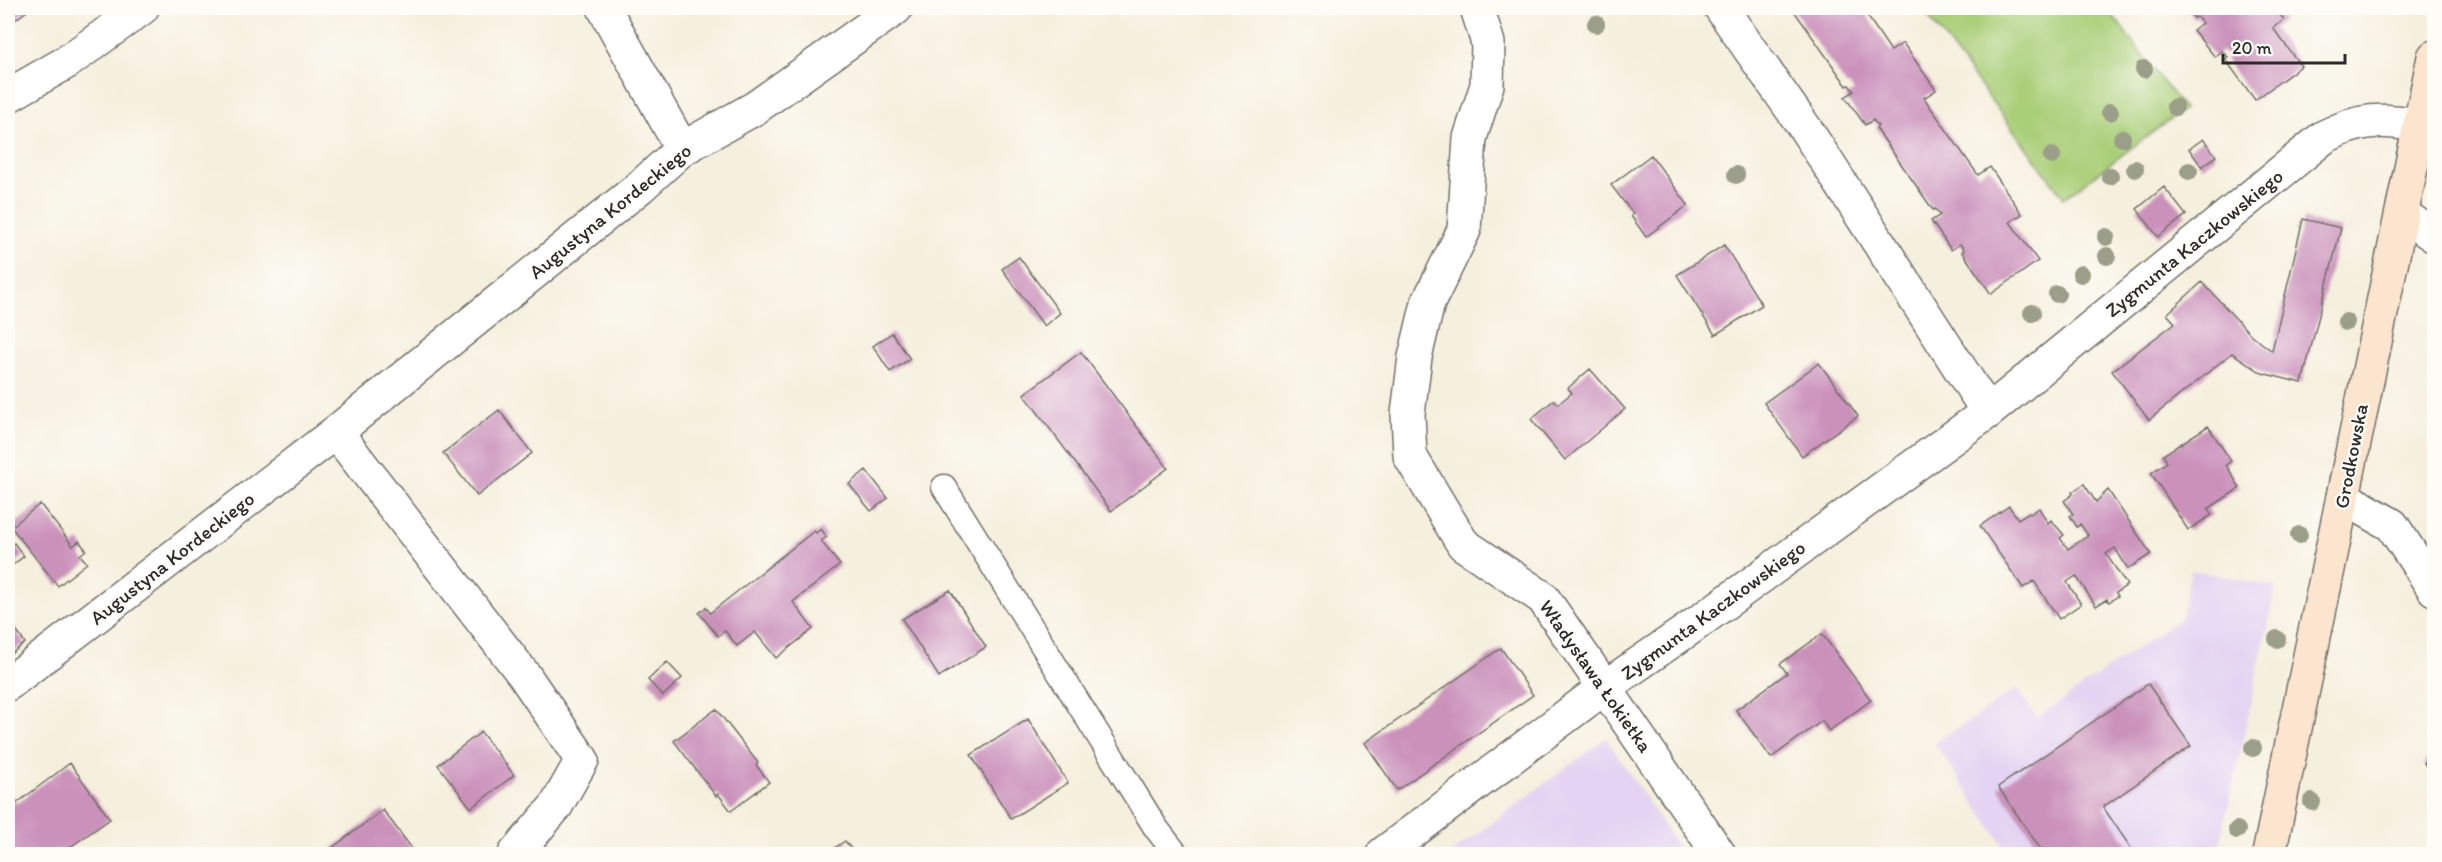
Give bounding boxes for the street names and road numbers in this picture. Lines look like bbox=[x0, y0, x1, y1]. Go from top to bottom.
street label: Augustyna Kordeckiego bbox=[524, 138, 696, 284]
street label: Zygmunta Kaczkowskiego bbox=[2100, 164, 2288, 322]
street label: Grodkowska bbox=[2329, 401, 2373, 511]
street label: Augustyna Kordeckiego bbox=[85, 486, 259, 630]
street label: Zygmunta Kaczkowskiego bbox=[1616, 535, 1810, 685]
street label: Władysława Łokietka bbox=[1534, 595, 1658, 757]

